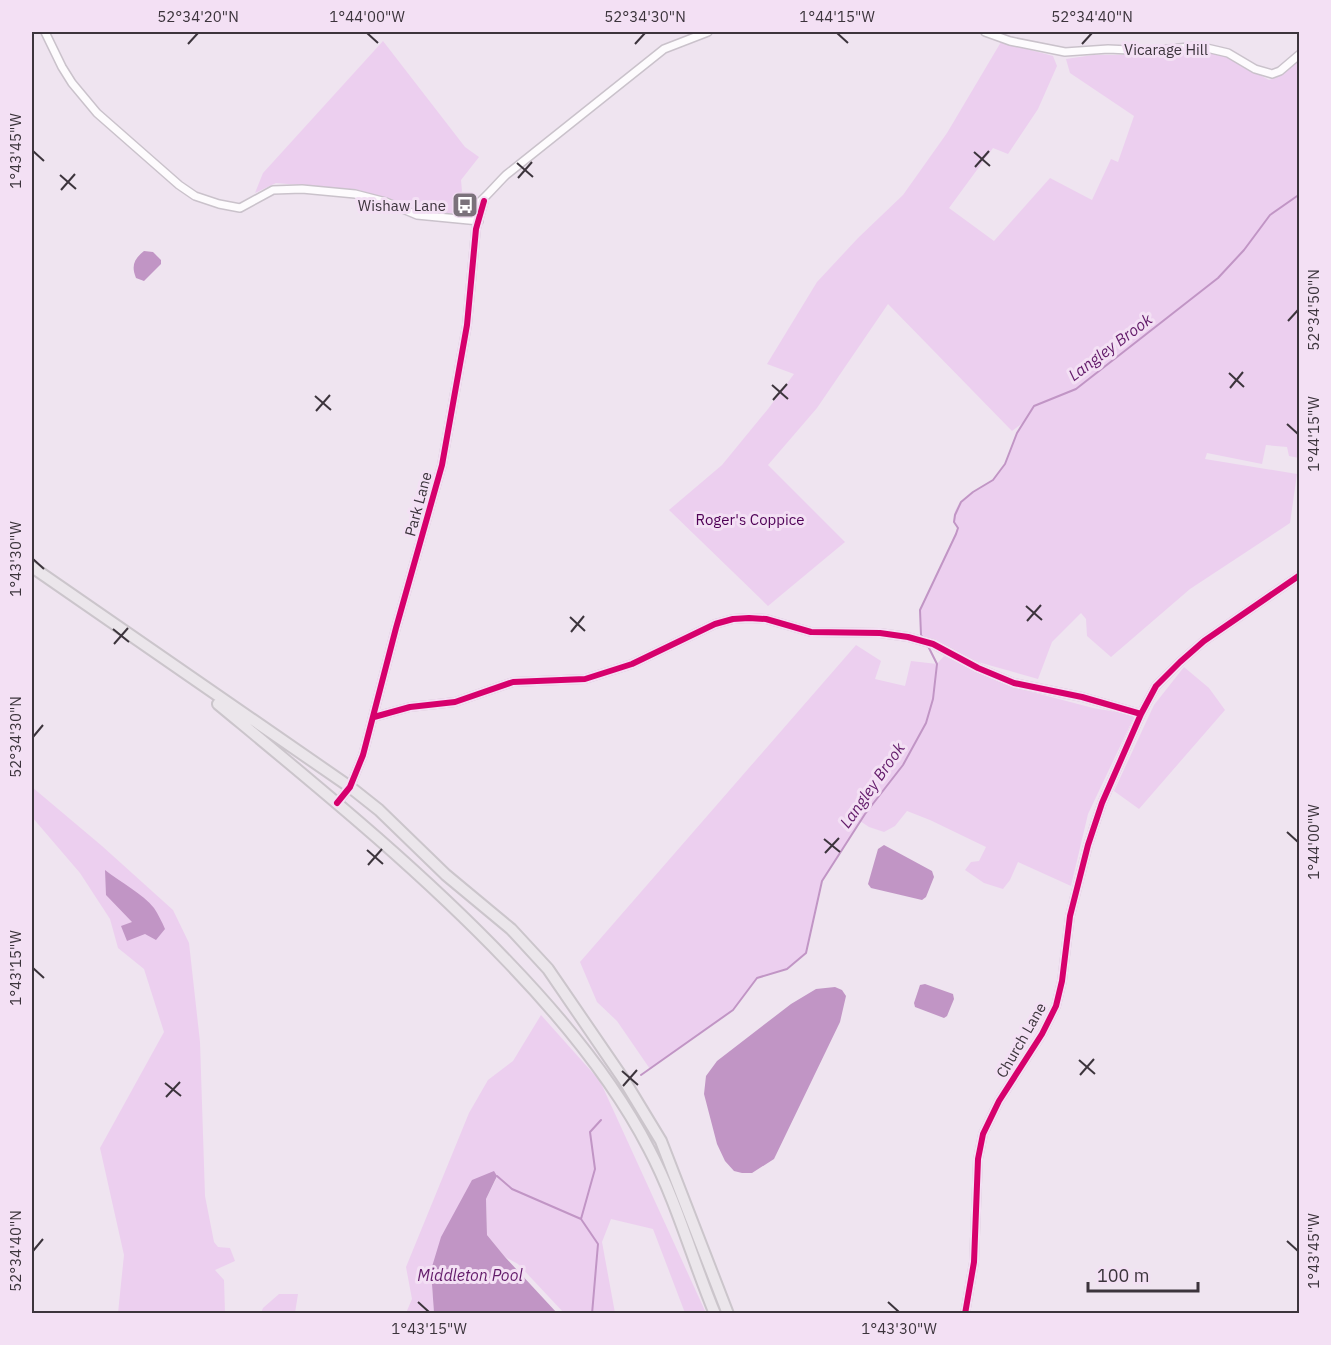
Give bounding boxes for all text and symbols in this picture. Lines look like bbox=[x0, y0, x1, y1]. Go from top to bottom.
text: 52°34'20"N bbox=[157, 7, 239, 26]
text: 1°44'00"W bbox=[329, 7, 405, 26]
text: 52°34'30"N bbox=[604, 7, 686, 26]
text: 1°44'15"W bbox=[799, 7, 875, 26]
text: 52°34'40"N bbox=[1051, 7, 1133, 26]
street label: Vicarage Hill bbox=[1124, 40, 1208, 59]
text: 1°43'45"W bbox=[6, 113, 25, 189]
bus stop icon: Wishaw Lane bbox=[450, 190, 480, 220]
place label: Wishaw Lane bbox=[358, 196, 446, 215]
text: 52°34'50"N bbox=[1304, 269, 1323, 351]
water label: Langley Brook bbox=[1064, 309, 1156, 385]
text: 1°44'15"W bbox=[1304, 396, 1323, 472]
street label: Park Lane bbox=[400, 470, 436, 538]
park label: Roger's Coppice bbox=[696, 510, 804, 529]
text: 1°43'30"W bbox=[6, 521, 25, 597]
text: 52°34'30"N bbox=[6, 696, 25, 778]
water label: Langley Brook bbox=[835, 738, 909, 832]
text: 1°44'00"W bbox=[1304, 804, 1323, 880]
text: 1°43'15"W bbox=[6, 930, 25, 1006]
street label: Church Lane bbox=[992, 999, 1050, 1081]
text: 52°34'40"N bbox=[6, 1210, 25, 1292]
text: 1°43'45"W bbox=[1304, 1213, 1323, 1289]
scale bar bbox=[1088, 1255, 1198, 1293]
text: 100 m bbox=[1097, 1264, 1149, 1287]
water label: Middleton Pool bbox=[417, 1265, 523, 1285]
text: 1°43'15"W bbox=[391, 1319, 467, 1338]
text: 1°43'30"W bbox=[861, 1319, 937, 1338]

